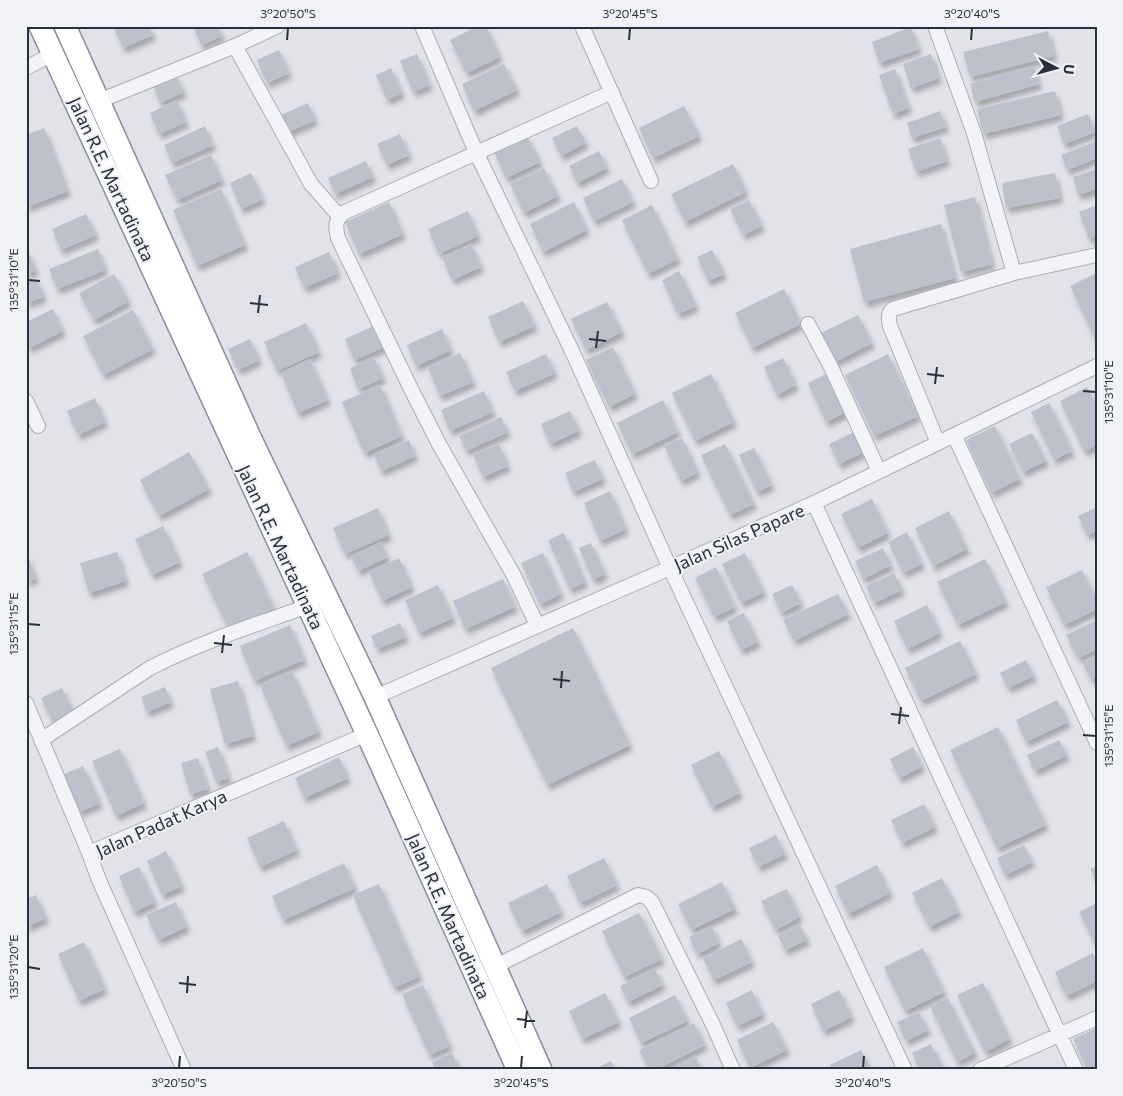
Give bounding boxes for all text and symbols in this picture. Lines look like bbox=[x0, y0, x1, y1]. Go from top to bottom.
text: 3°20'50"S bbox=[260, 6, 316, 20]
text: 3°20'45"S bbox=[603, 6, 657, 20]
text: 3°20'40"S bbox=[944, 6, 1000, 20]
north arrow bbox=[1030, 42, 1080, 92]
text: U bbox=[1060, 63, 1078, 75]
street label: Jalan R.E. Martadinata bbox=[64, 93, 160, 265]
text: 135°31'10"E bbox=[6, 248, 20, 312]
text: 135°31'10"E bbox=[1101, 360, 1115, 424]
street label: Jalan R.E. Martadinata bbox=[233, 461, 329, 633]
street label: Jalan Silas Papare bbox=[670, 498, 808, 576]
text: 135°31'15"E bbox=[6, 593, 20, 655]
text: 135°31'15"E bbox=[1101, 705, 1115, 767]
street label: Jalan Padat Karya bbox=[92, 784, 230, 862]
street label: Jalan R.E. Martadinata bbox=[403, 830, 495, 1002]
text: 135°31'20"E bbox=[6, 935, 20, 999]
text: 3°20'50"S bbox=[151, 1075, 207, 1089]
text: 3°20'45"S bbox=[494, 1075, 548, 1089]
text: 3°20'40"S bbox=[835, 1075, 891, 1089]

